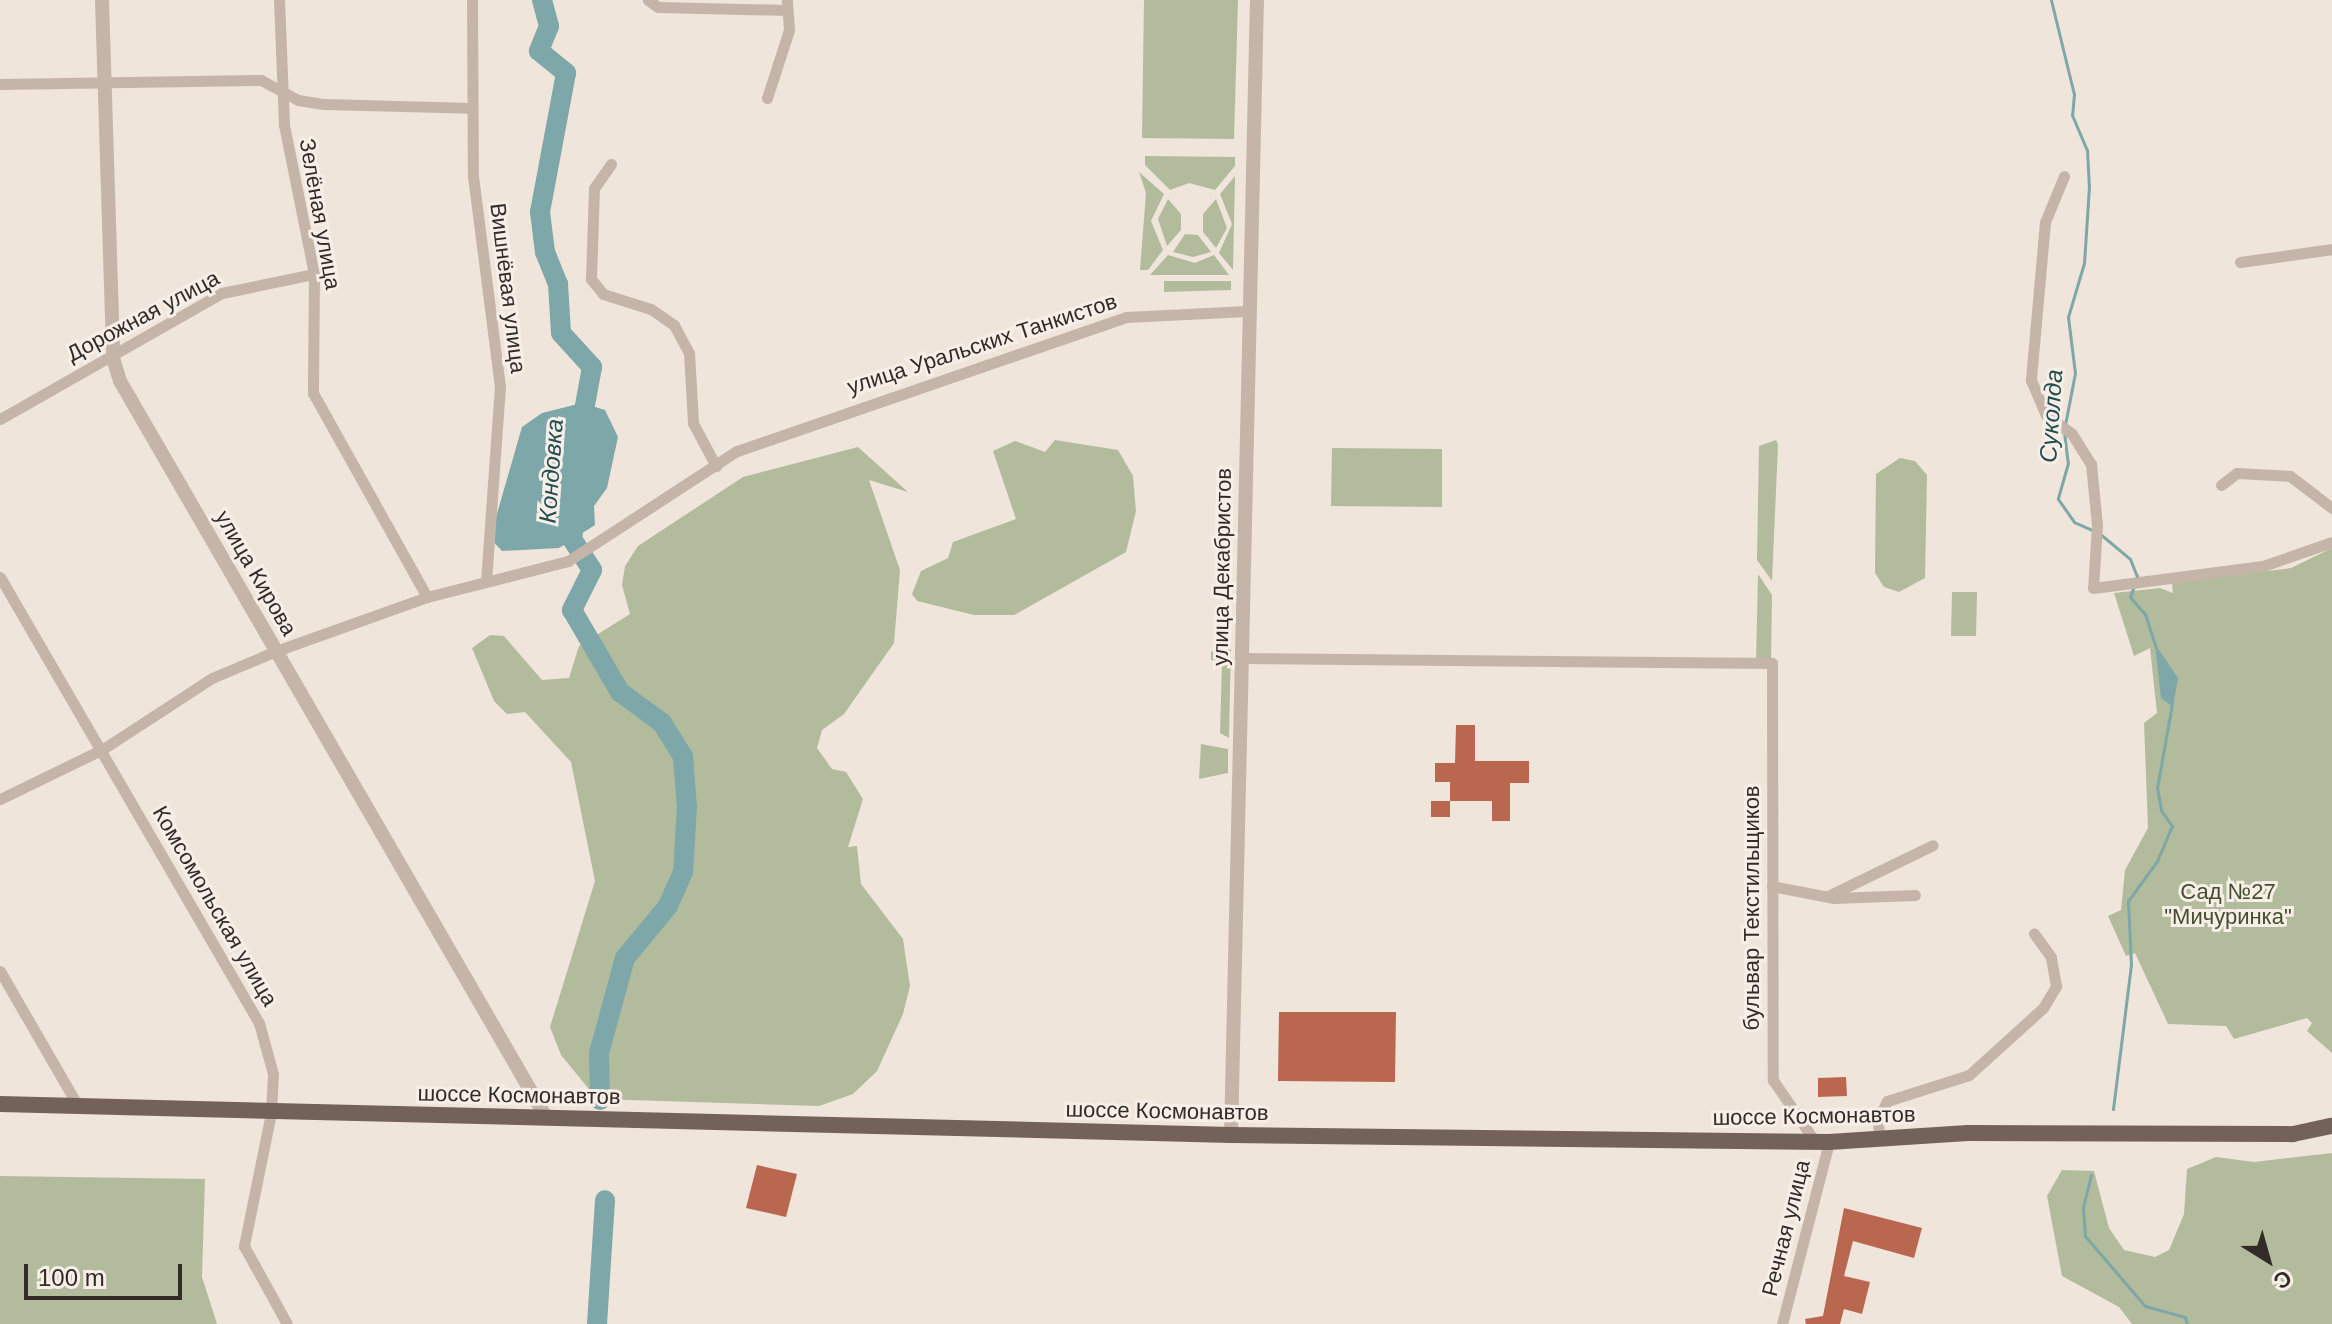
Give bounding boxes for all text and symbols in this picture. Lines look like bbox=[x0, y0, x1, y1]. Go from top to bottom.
street label: Зелёная улица bbox=[294, 136, 346, 292]
street label: Вишнёвая улица bbox=[484, 201, 532, 375]
street label: Дорожная улица bbox=[62, 265, 224, 367]
street label: улица Уральских Танкистов bbox=[844, 288, 1120, 400]
water label: Суколда bbox=[2033, 368, 2069, 464]
water label: Кондовка bbox=[533, 418, 569, 524]
street label: улица Декабристов bbox=[1207, 468, 1237, 666]
street label: улица Кирова bbox=[210, 506, 302, 640]
street label: бульвар Текстильщиков bbox=[1739, 785, 1765, 1031]
street label: Комсомольская улица bbox=[147, 801, 283, 1011]
park label: Сад №27 "Мичуринка" bbox=[2164, 878, 2292, 930]
street label: шоссе Космонавтов bbox=[417, 1080, 621, 1110]
street label: шоссе Космонавтов bbox=[1065, 1096, 1269, 1126]
street label: шоссе Космонавтов bbox=[1712, 1101, 1916, 1131]
street label: Речная улица bbox=[1756, 1157, 1816, 1299]
north arrow bbox=[2228, 1220, 2308, 1300]
scale bar bbox=[28, 1248, 186, 1298]
text: 100 m bbox=[38, 1264, 105, 1291]
text: С bbox=[2269, 1265, 2297, 1294]

